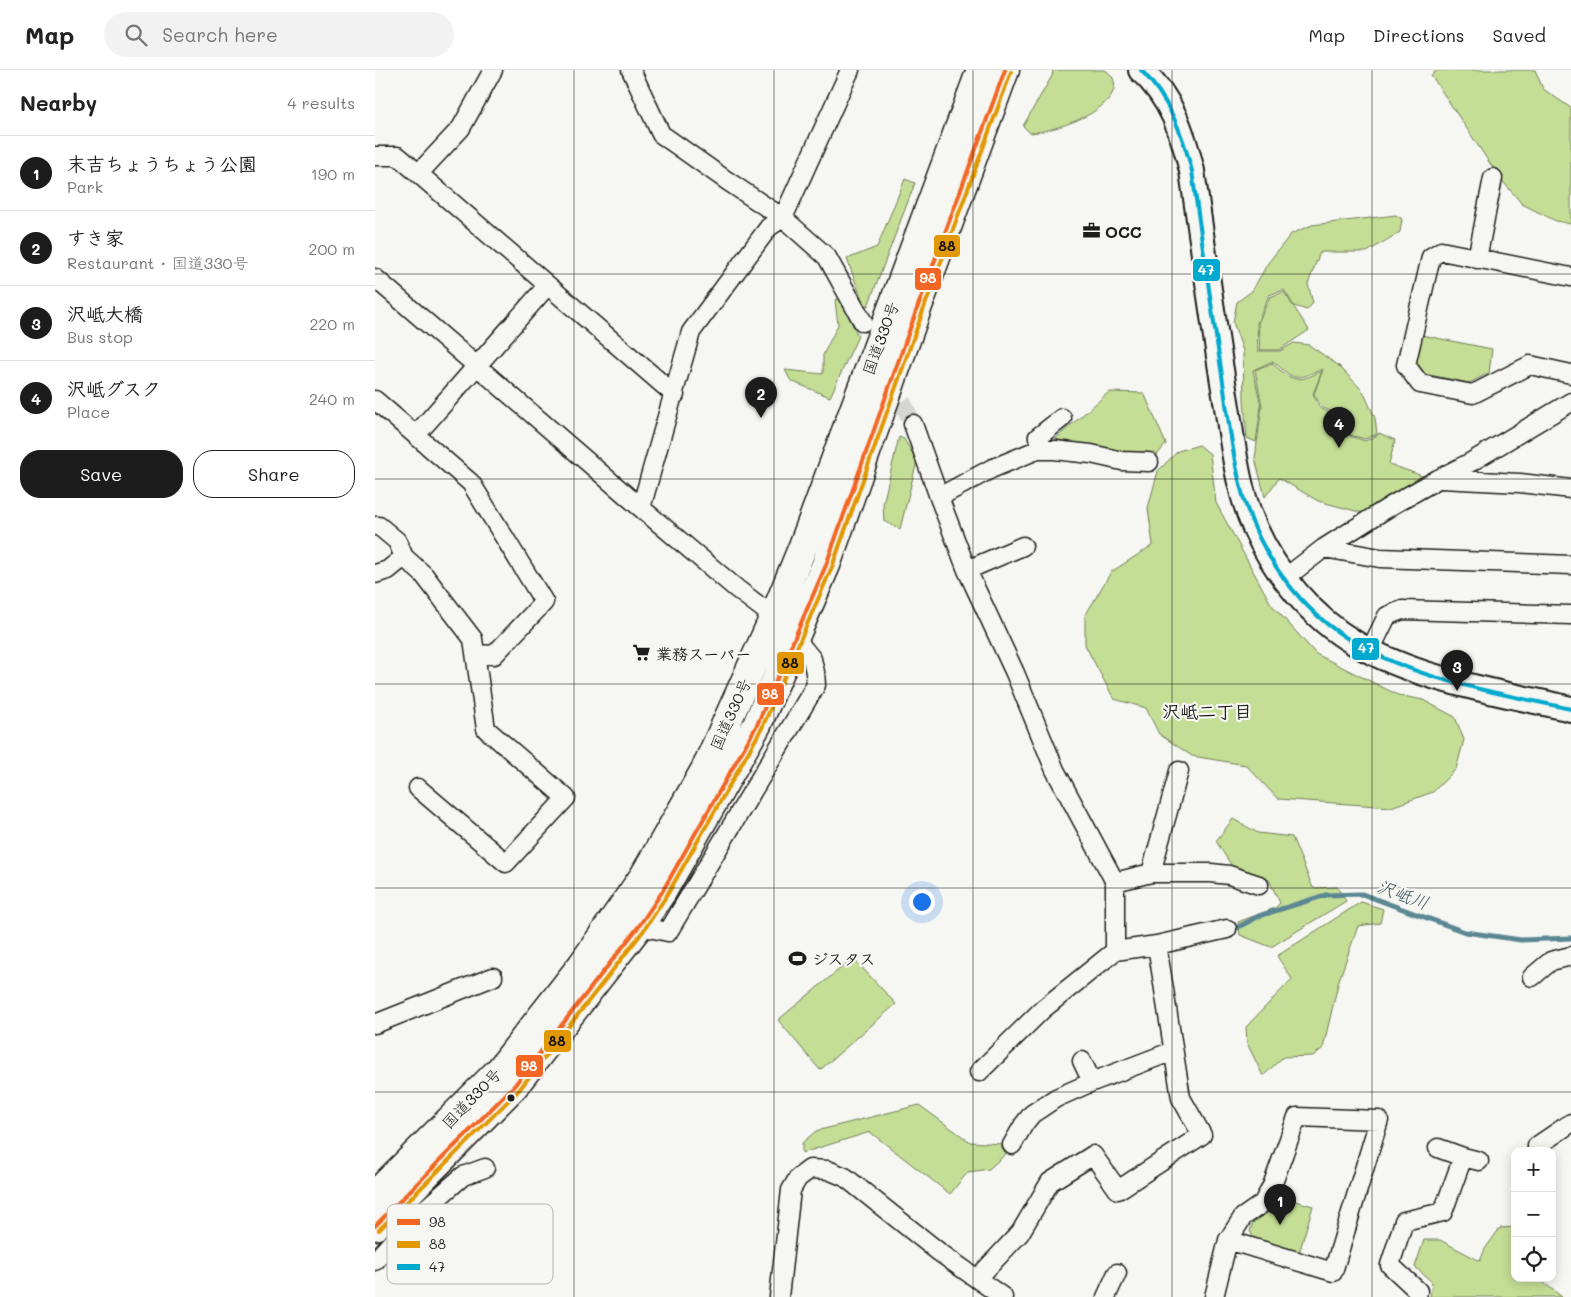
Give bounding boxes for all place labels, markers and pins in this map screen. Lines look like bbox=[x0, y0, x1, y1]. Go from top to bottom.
office icon: OCC bbox=[1081, 221, 1101, 241]
place label: OCC bbox=[1105, 221, 1142, 242]
pin: 2 bbox=[745, 377, 777, 418]
pin: 4 bbox=[1323, 407, 1355, 448]
supermarket icon: 業務スーパー bbox=[632, 643, 652, 663]
place label: 業務スーパー bbox=[656, 643, 751, 664]
pin: 3 bbox=[1441, 650, 1473, 691]
sports icon: ジスタス bbox=[788, 948, 808, 968]
place label: ジスタス bbox=[812, 948, 875, 969]
unlabelled marker bbox=[506, 1093, 516, 1103]
pin: 1 bbox=[1264, 1184, 1296, 1225]

